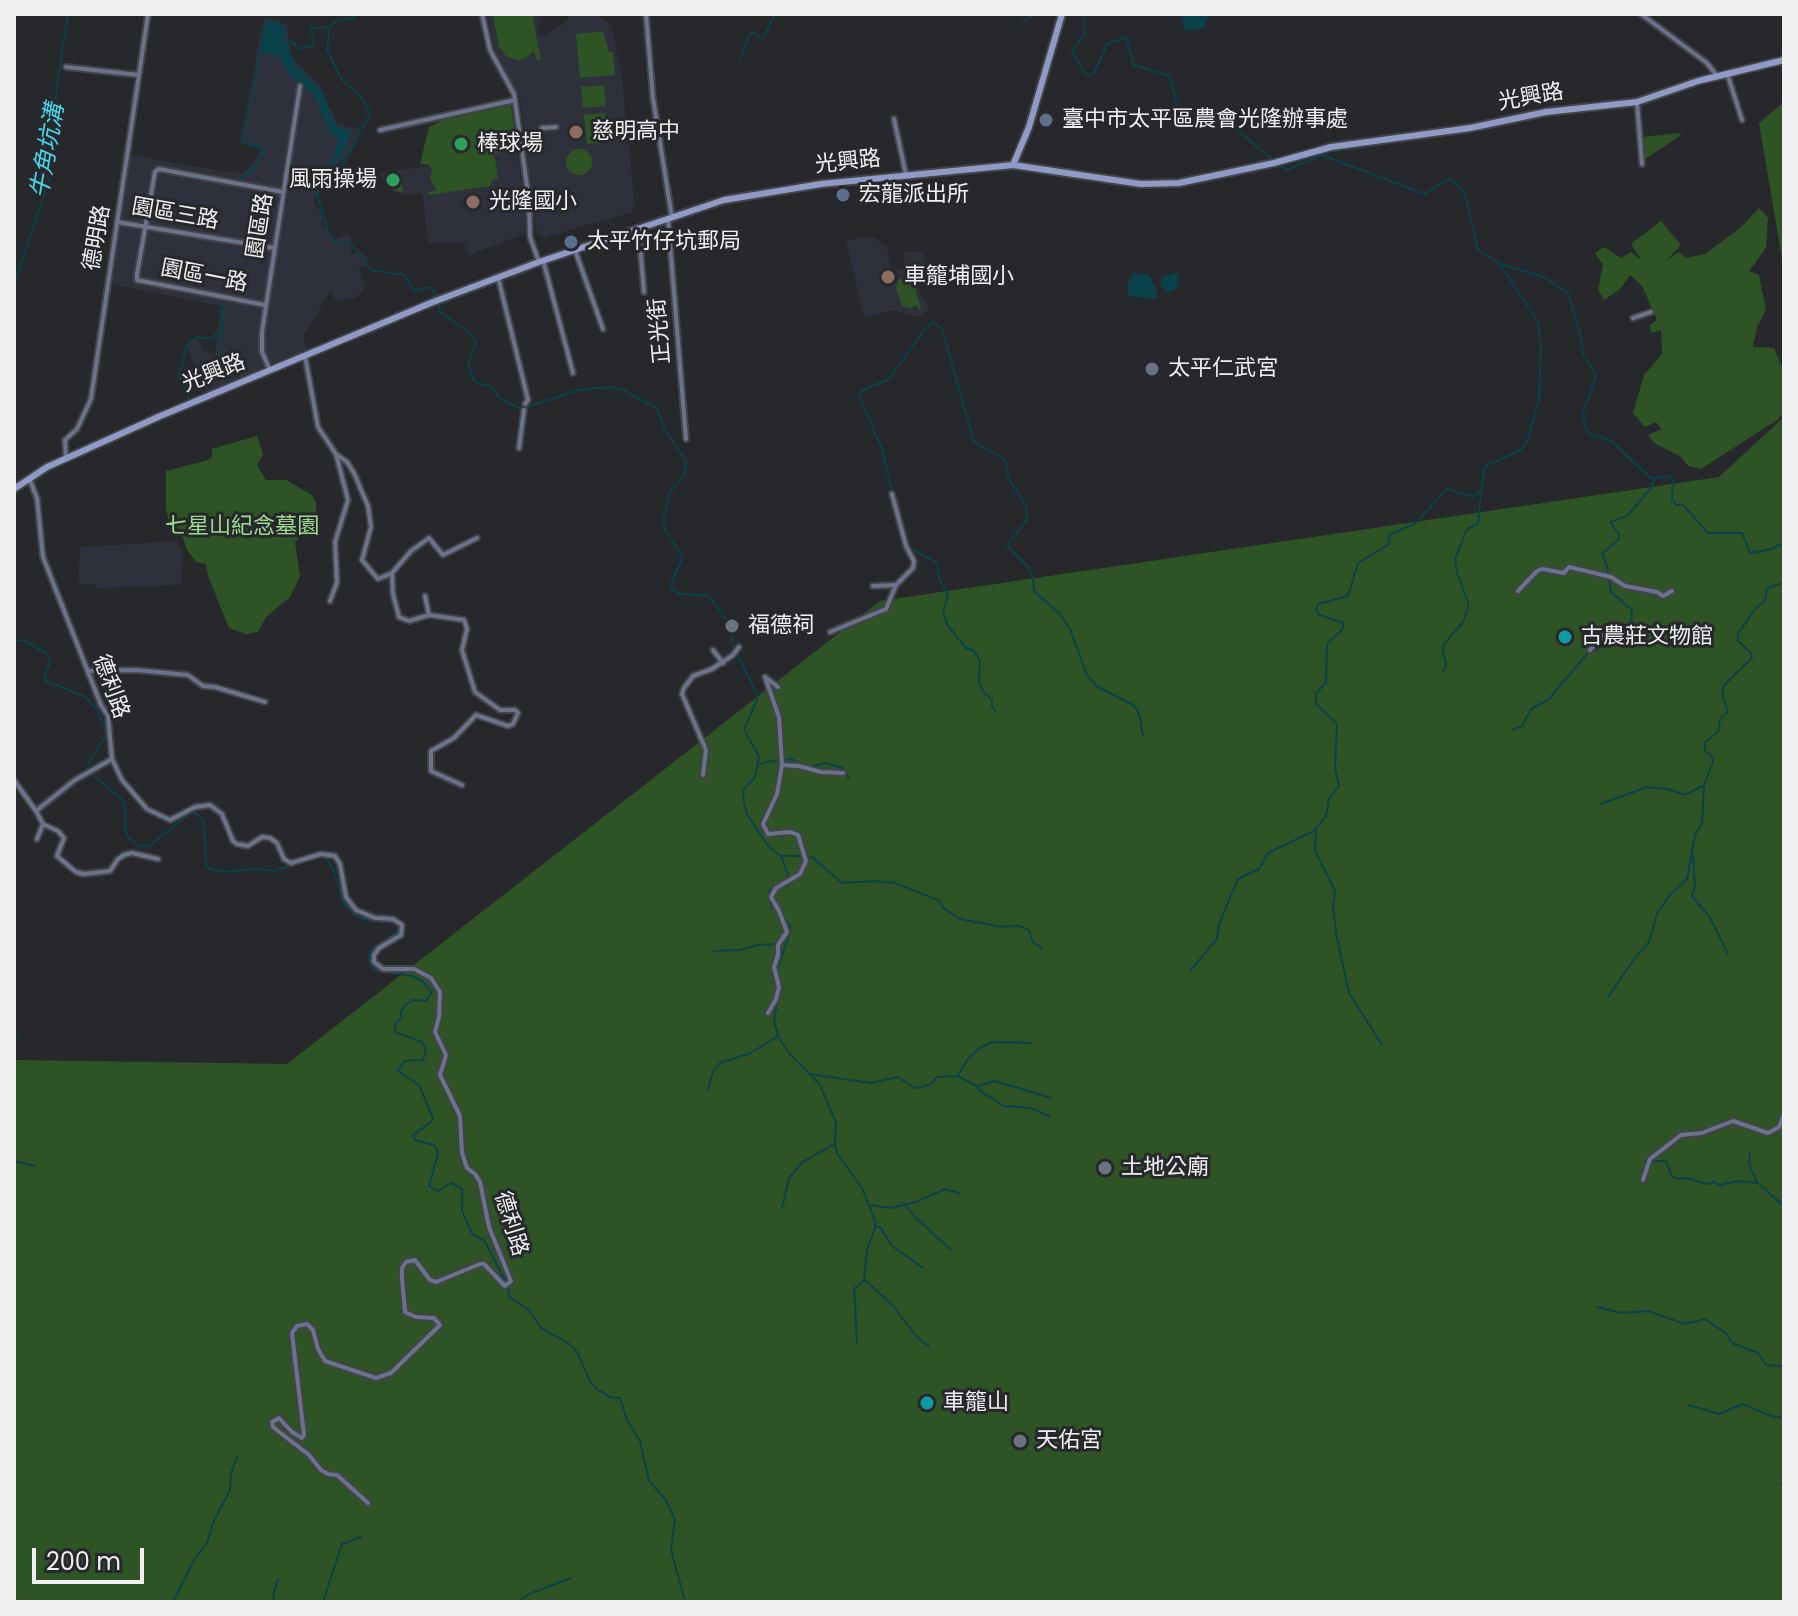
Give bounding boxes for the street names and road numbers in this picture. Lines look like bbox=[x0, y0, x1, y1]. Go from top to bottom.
street label: 光興路 bbox=[1496, 79, 1566, 117]
street label: 光興路 bbox=[814, 146, 882, 180]
street label: 園區路 bbox=[243, 191, 279, 261]
street label: 園區三路 bbox=[129, 194, 221, 236]
street label: 德明路 bbox=[79, 203, 117, 273]
street label: 園區一路 bbox=[158, 256, 250, 298]
street label: 正光街 bbox=[645, 297, 677, 365]
street label: 光興路 bbox=[178, 349, 250, 399]
street label: 德利路 bbox=[86, 651, 134, 723]
street label: 德利路 bbox=[488, 1189, 532, 1259]

